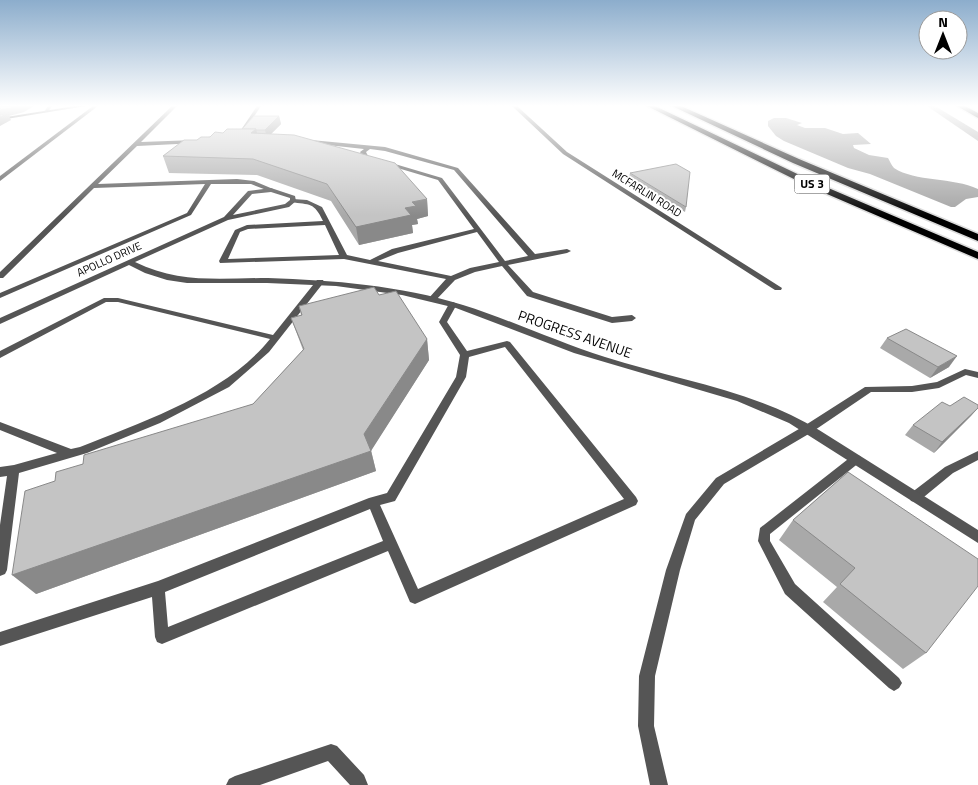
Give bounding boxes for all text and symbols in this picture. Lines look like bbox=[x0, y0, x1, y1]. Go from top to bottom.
north arrow bbox=[918, 10, 968, 60]
text: N bbox=[938, 11, 948, 32]
street label: MCFARLIN ROAD bbox=[609, 165, 685, 221]
road number: US 3 bbox=[794, 174, 830, 193]
street label: APOLLO DRIVE bbox=[74, 238, 144, 280]
street label: PROGRESS AVENUE bbox=[515, 304, 635, 363]

